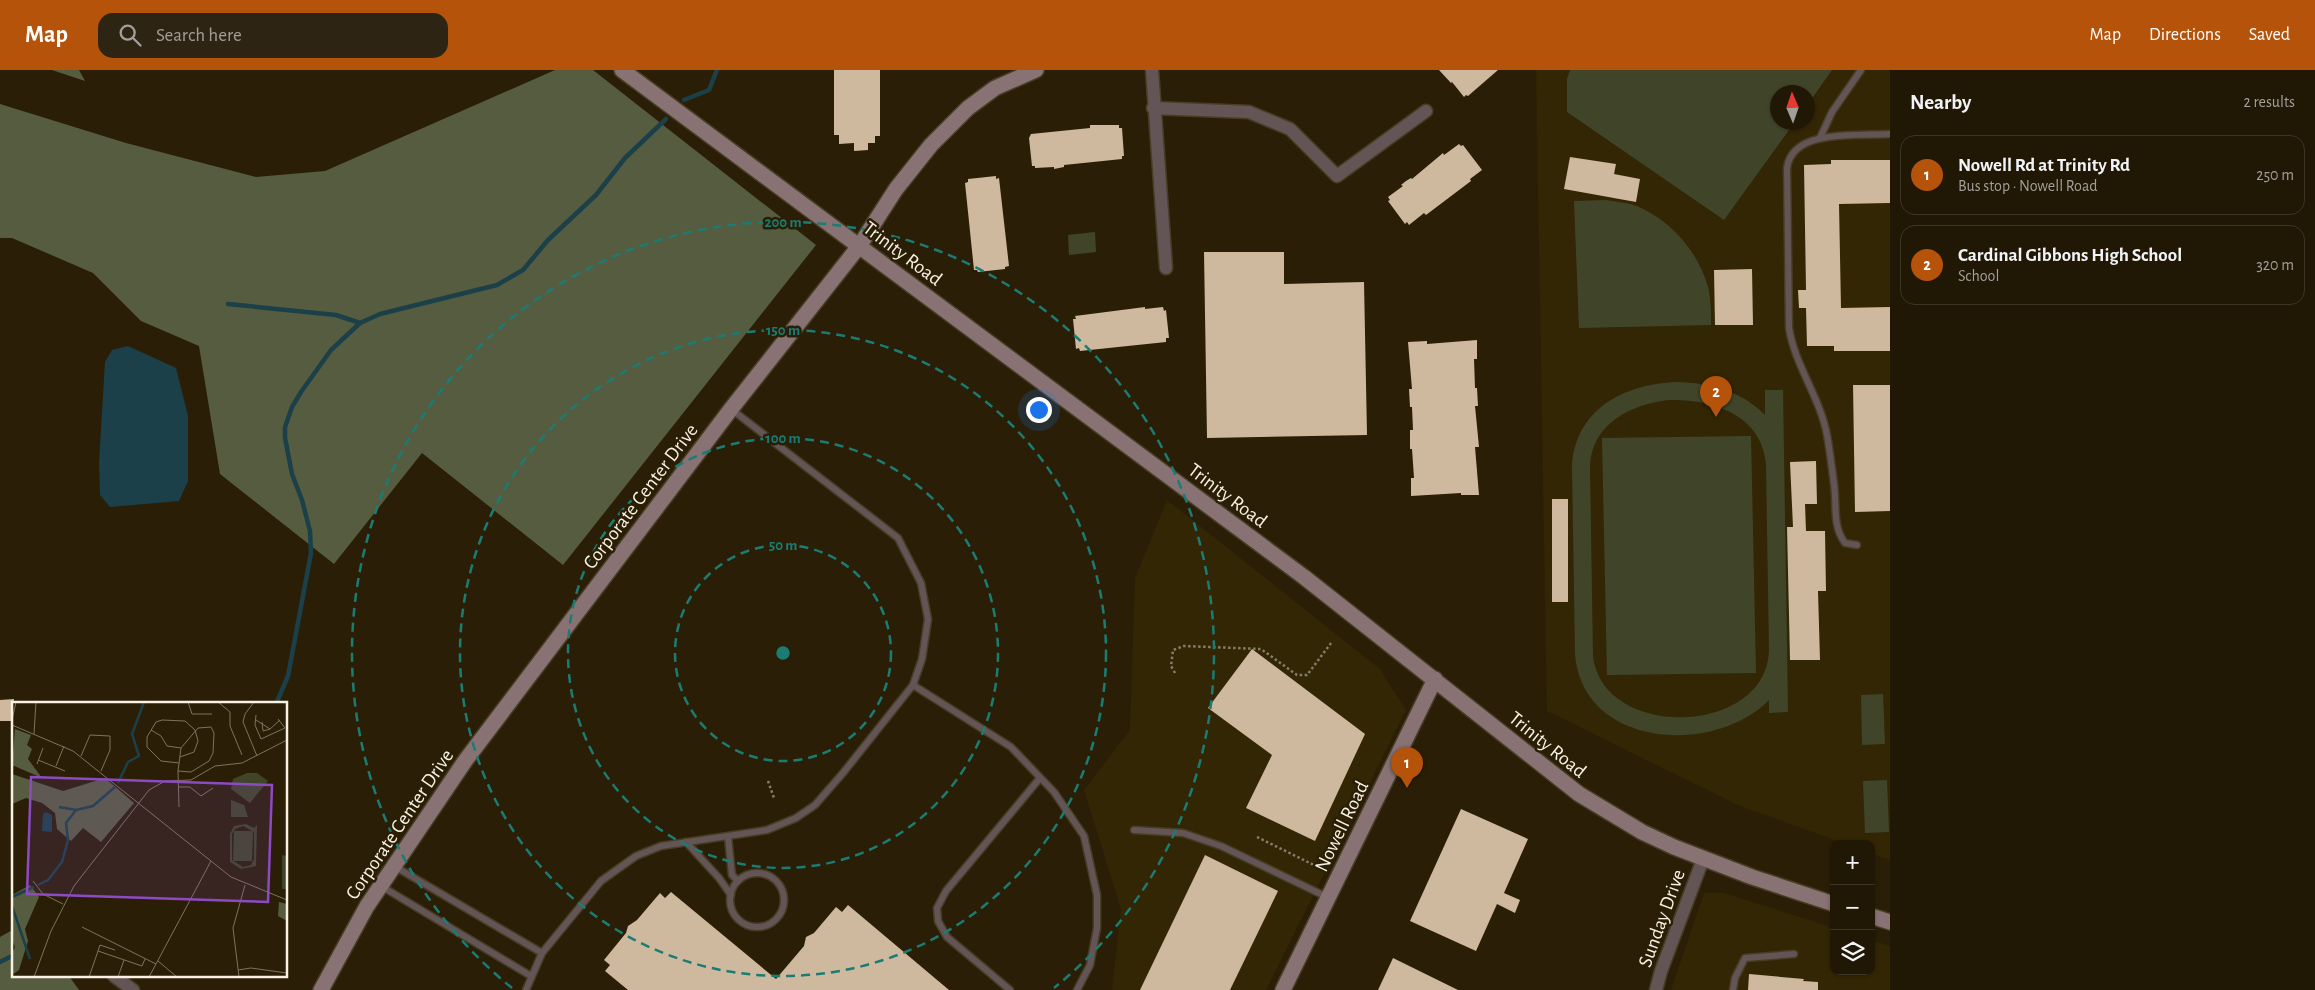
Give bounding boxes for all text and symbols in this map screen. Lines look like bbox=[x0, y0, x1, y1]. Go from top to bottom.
search box bbox=[98, 13, 448, 58]
icon: search bbox=[116, 21, 144, 49]
text: Map bbox=[25, 23, 68, 47]
text: Search here bbox=[156, 26, 242, 45]
text: Map bbox=[2090, 26, 2121, 44]
text: Directions bbox=[2149, 26, 2221, 44]
text: Saved bbox=[2249, 26, 2290, 44]
north arrow bbox=[1770, 85, 1815, 130]
text: Nearby bbox=[1910, 92, 1971, 113]
text: 2 results bbox=[2243, 94, 2295, 110]
text: Nowell Rd at Trinity Rd bbox=[1958, 156, 2130, 175]
text: 1 bbox=[1924, 167, 1930, 183]
text: 250 m bbox=[2256, 167, 2294, 183]
text: Bus stop · Nowell Road bbox=[1958, 178, 2098, 194]
text: 200 m bbox=[764, 215, 802, 230]
street label: Trinity Road bbox=[859, 218, 946, 290]
text: Cardinal Gibbons High School bbox=[1958, 246, 2182, 265]
text: 2 bbox=[1923, 257, 1931, 273]
text: 320 m bbox=[2256, 257, 2294, 273]
text: School bbox=[1958, 268, 1999, 284]
text: 150 m bbox=[766, 323, 800, 338]
pin: 2 bbox=[1700, 376, 1732, 417]
your location bbox=[1026, 397, 1052, 423]
street label: Corporate Center Drive bbox=[580, 420, 702, 573]
text: 100 m bbox=[765, 431, 801, 446]
street label: Trinity Road bbox=[1184, 460, 1271, 532]
text: 50 m bbox=[769, 538, 797, 553]
centre of rings bbox=[774, 644, 792, 662]
inset map bbox=[12, 702, 288, 978]
street label: Trinity Road bbox=[1505, 708, 1590, 782]
street label: Corporate Center Drive bbox=[342, 746, 457, 903]
pin: 1 bbox=[1391, 747, 1423, 788]
street label: Nowell Road bbox=[1311, 778, 1372, 875]
map controls bbox=[1830, 840, 1875, 975]
button: + bbox=[1830, 840, 1875, 885]
street label: Sunday Drive bbox=[1635, 867, 1689, 970]
button: − bbox=[1830, 885, 1875, 930]
button: layers bbox=[1830, 930, 1875, 975]

